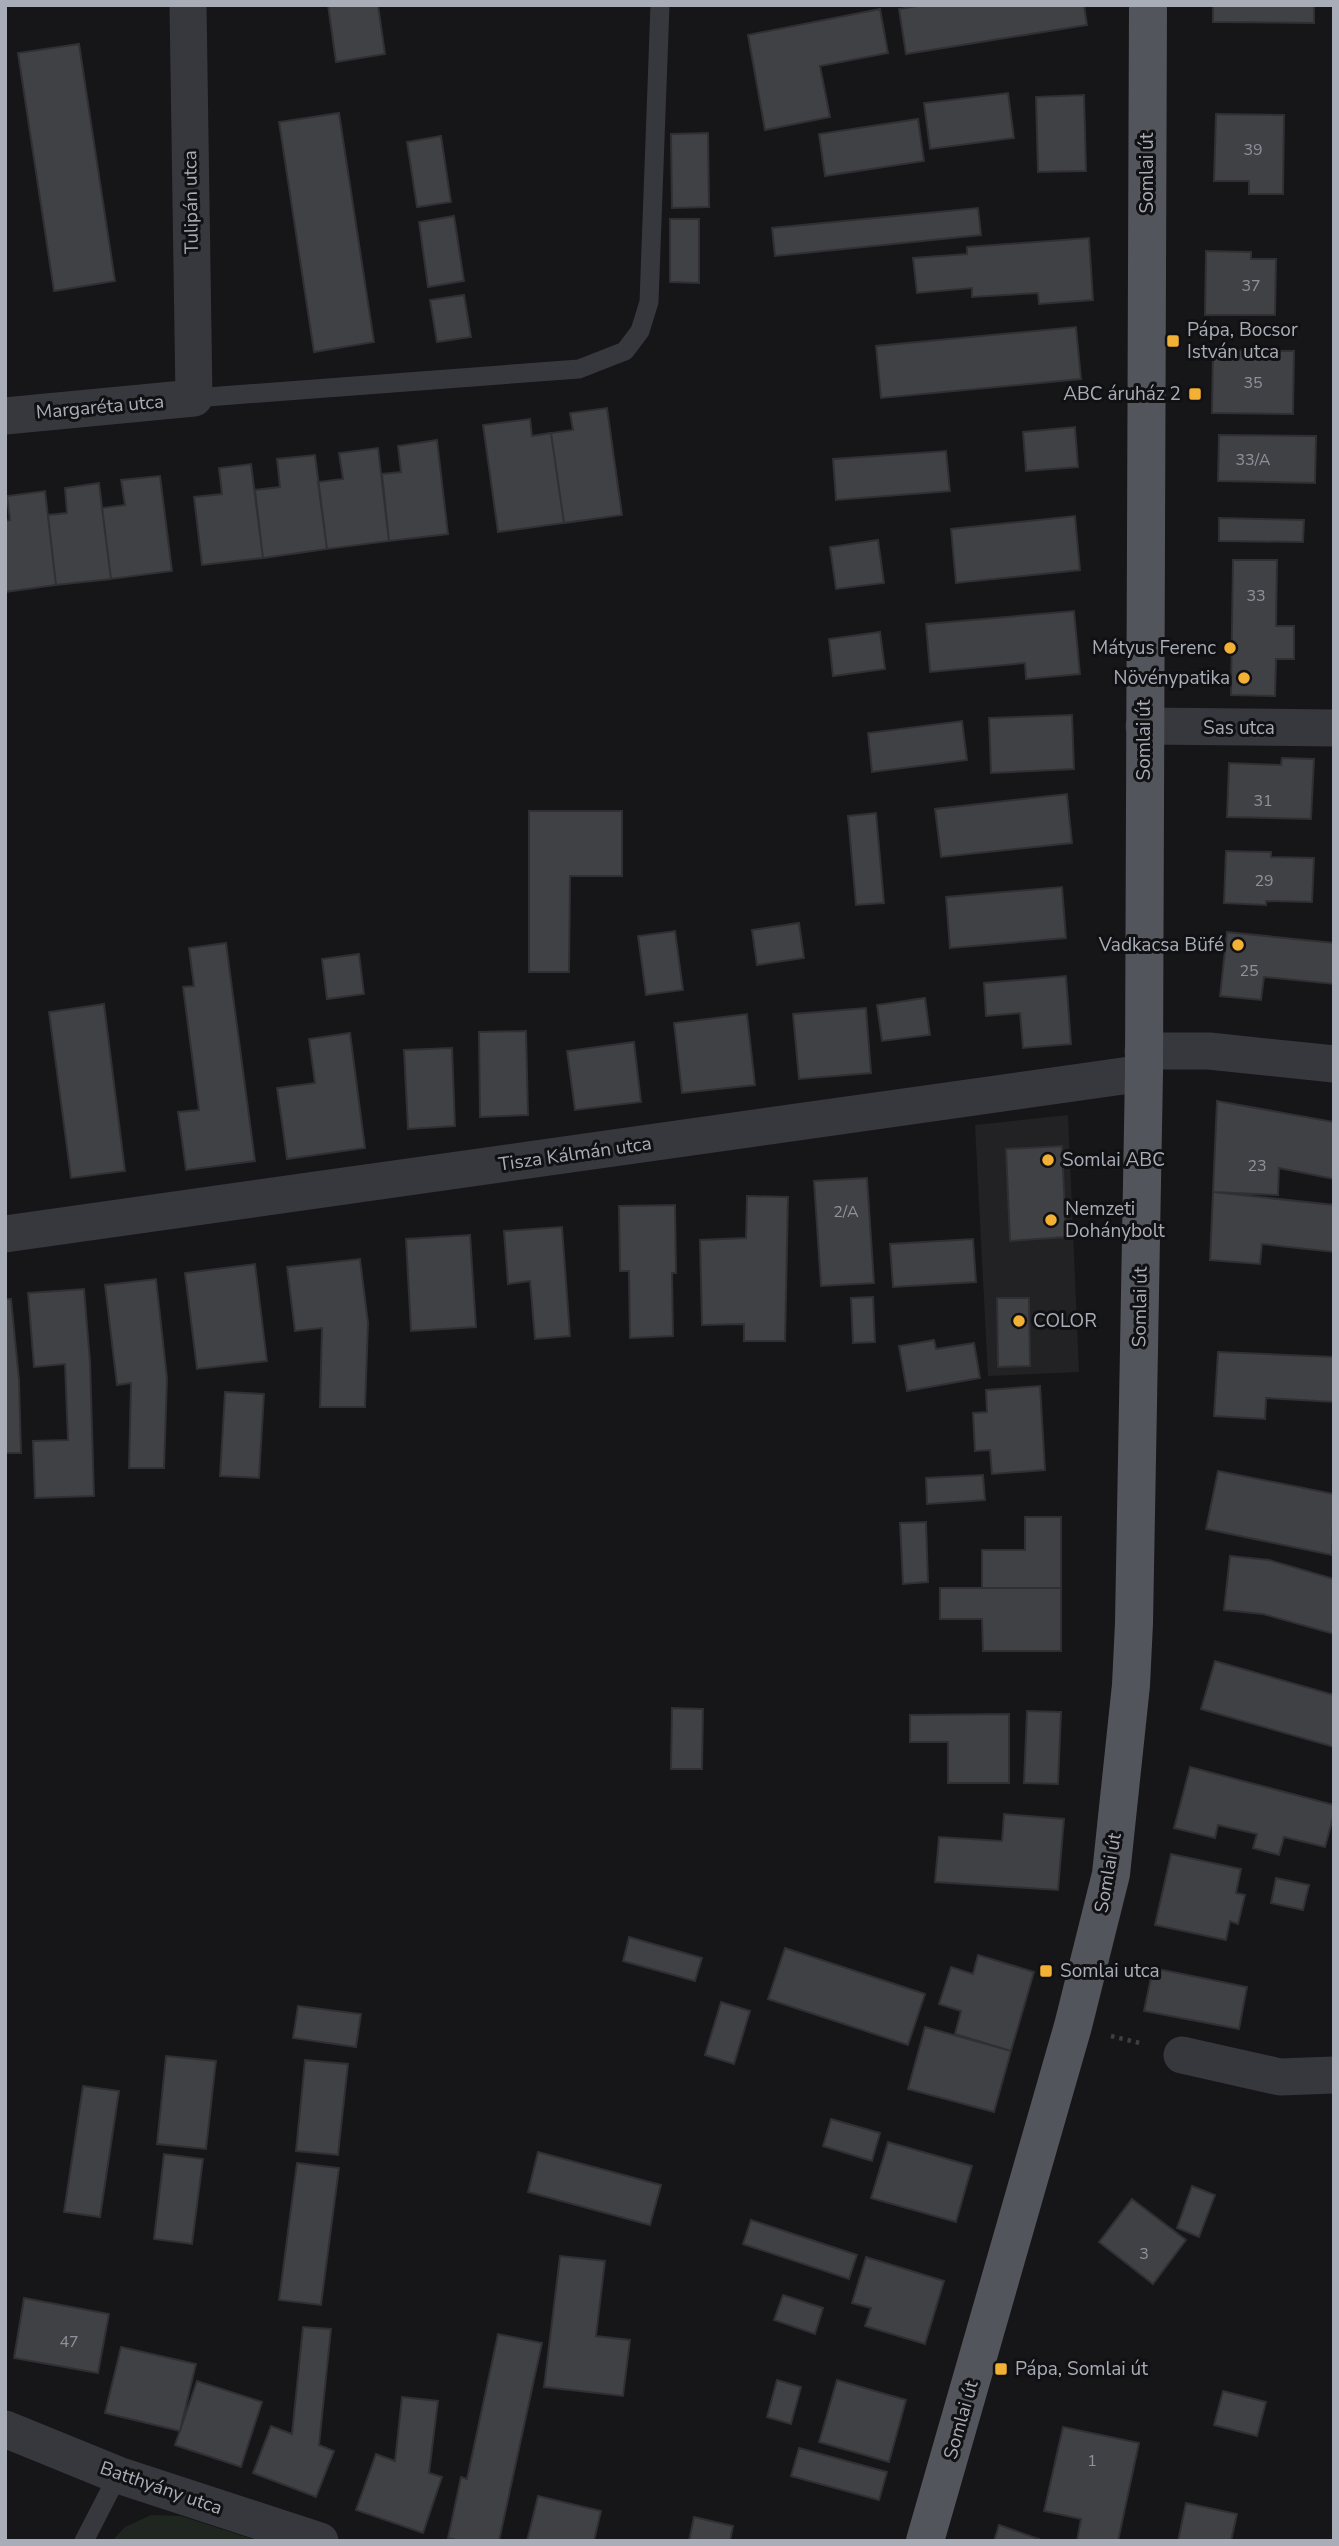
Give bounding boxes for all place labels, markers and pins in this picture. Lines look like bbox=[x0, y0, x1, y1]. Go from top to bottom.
place label: Pápa, Bocsor István utca bbox=[1187, 317, 1298, 365]
marker: Pápa, Bocsor István utca bbox=[1165, 333, 1181, 349]
place label: ABC áruház 2 bbox=[1063, 381, 1181, 407]
marker: ABC áruház 2 bbox=[1187, 386, 1203, 402]
place label: Mátyus Ferenc bbox=[1092, 635, 1216, 661]
marker: Mátyus Ferenc bbox=[1222, 640, 1238, 656]
place label: Növénypatika bbox=[1114, 665, 1230, 691]
marker: Növénypatika bbox=[1236, 670, 1252, 686]
place label: Vadkacsa Büfé bbox=[1098, 932, 1224, 958]
marker: Vadkacsa Büfé bbox=[1230, 937, 1246, 953]
place label: Somlai ABC bbox=[1062, 1147, 1165, 1173]
marker: Somlai ABC bbox=[1040, 1152, 1056, 1168]
place label: Nemzeti Dohánybolt bbox=[1065, 1196, 1165, 1244]
marker: Nemzeti Dohánybolt bbox=[1043, 1212, 1059, 1228]
place label: COLOR bbox=[1033, 1308, 1097, 1334]
marker: COLOR bbox=[1011, 1313, 1027, 1329]
place label: Somlai utca bbox=[1060, 1958, 1160, 1984]
marker: Somlai utca bbox=[1038, 1963, 1054, 1979]
place label: Pápa, Somlai út bbox=[1015, 2356, 1148, 2382]
marker: Pápa, Somlai út bbox=[993, 2361, 1009, 2377]

